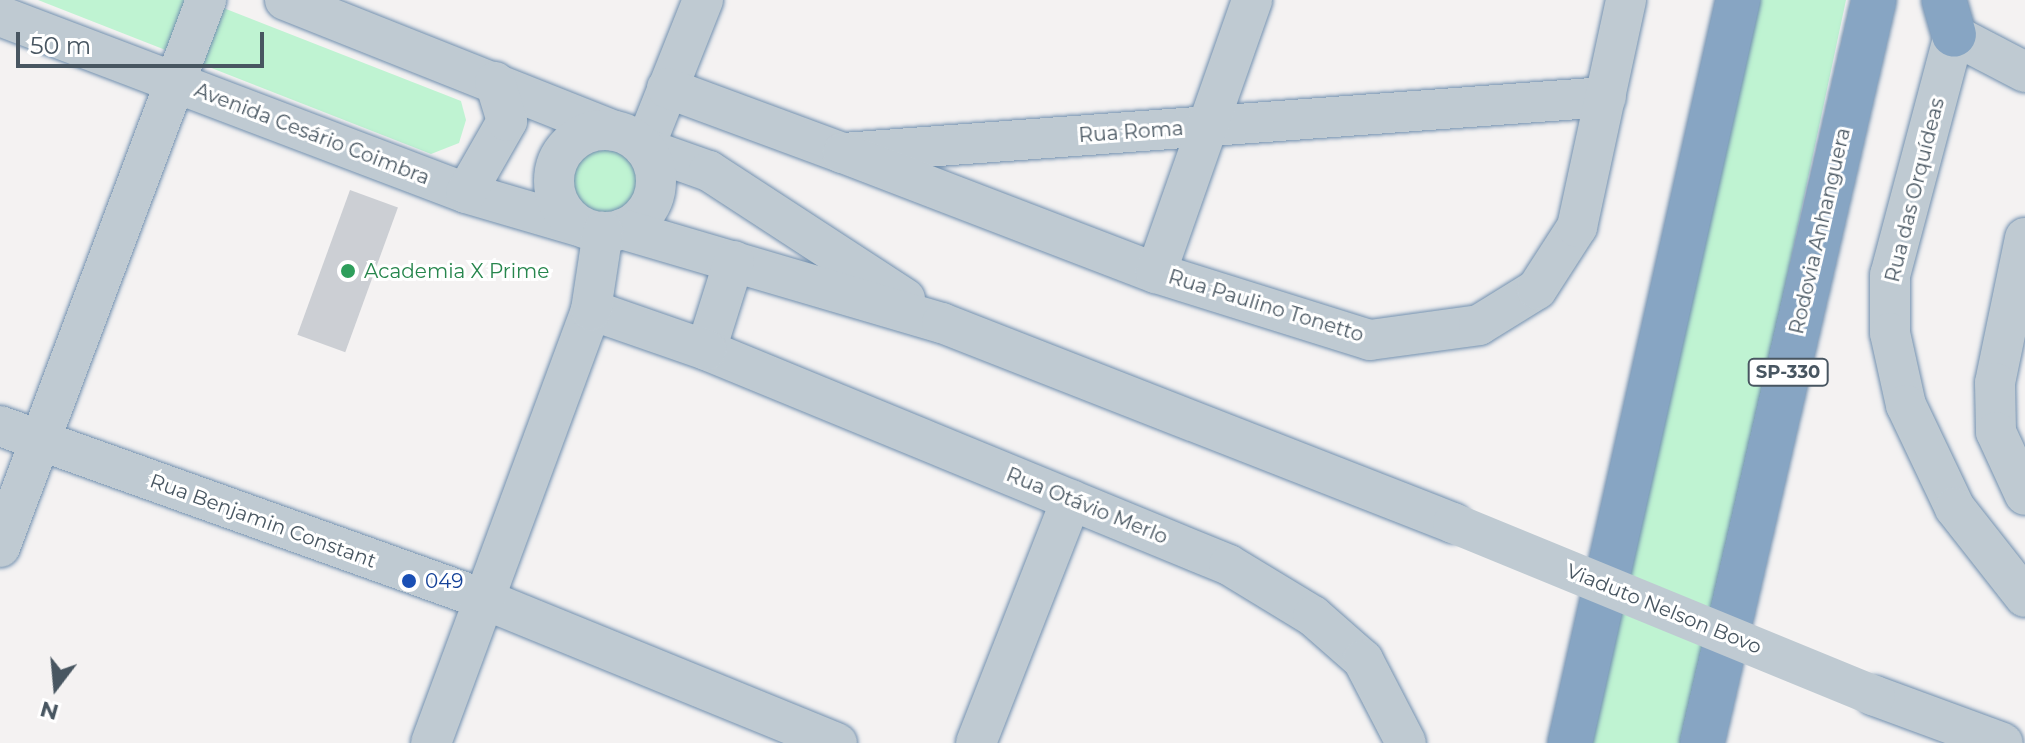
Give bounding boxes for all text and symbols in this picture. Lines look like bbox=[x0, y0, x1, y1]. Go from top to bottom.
scale bar bbox=[20, 16, 268, 66]
text: 50 m bbox=[30, 31, 91, 60]
street label: Avenida Cesário Coimbra bbox=[191, 78, 433, 190]
street label: Rua das Orquídeas bbox=[1880, 95, 1950, 285]
street label: Rua Roma bbox=[1078, 116, 1184, 148]
street label: Rodovia Anhanguera bbox=[1785, 126, 1855, 336]
place label: Academia X Prime bbox=[364, 259, 549, 283]
marker: Academia X Prime bbox=[339, 262, 357, 280]
street label: Rua Paulino Tonetto bbox=[1165, 265, 1367, 347]
road number: SP-330 bbox=[1746, 358, 1830, 386]
street label: Rua Otávio Merlo bbox=[1003, 463, 1171, 549]
street label: Rua Benjamin Constant bbox=[147, 469, 379, 573]
street label: Viaduto Nelson Bovo bbox=[1563, 559, 1765, 659]
place label: 049 bbox=[425, 569, 463, 593]
marker: 049 bbox=[400, 572, 418, 590]
north arrow bbox=[16, 647, 96, 727]
text: N bbox=[37, 695, 62, 726]

